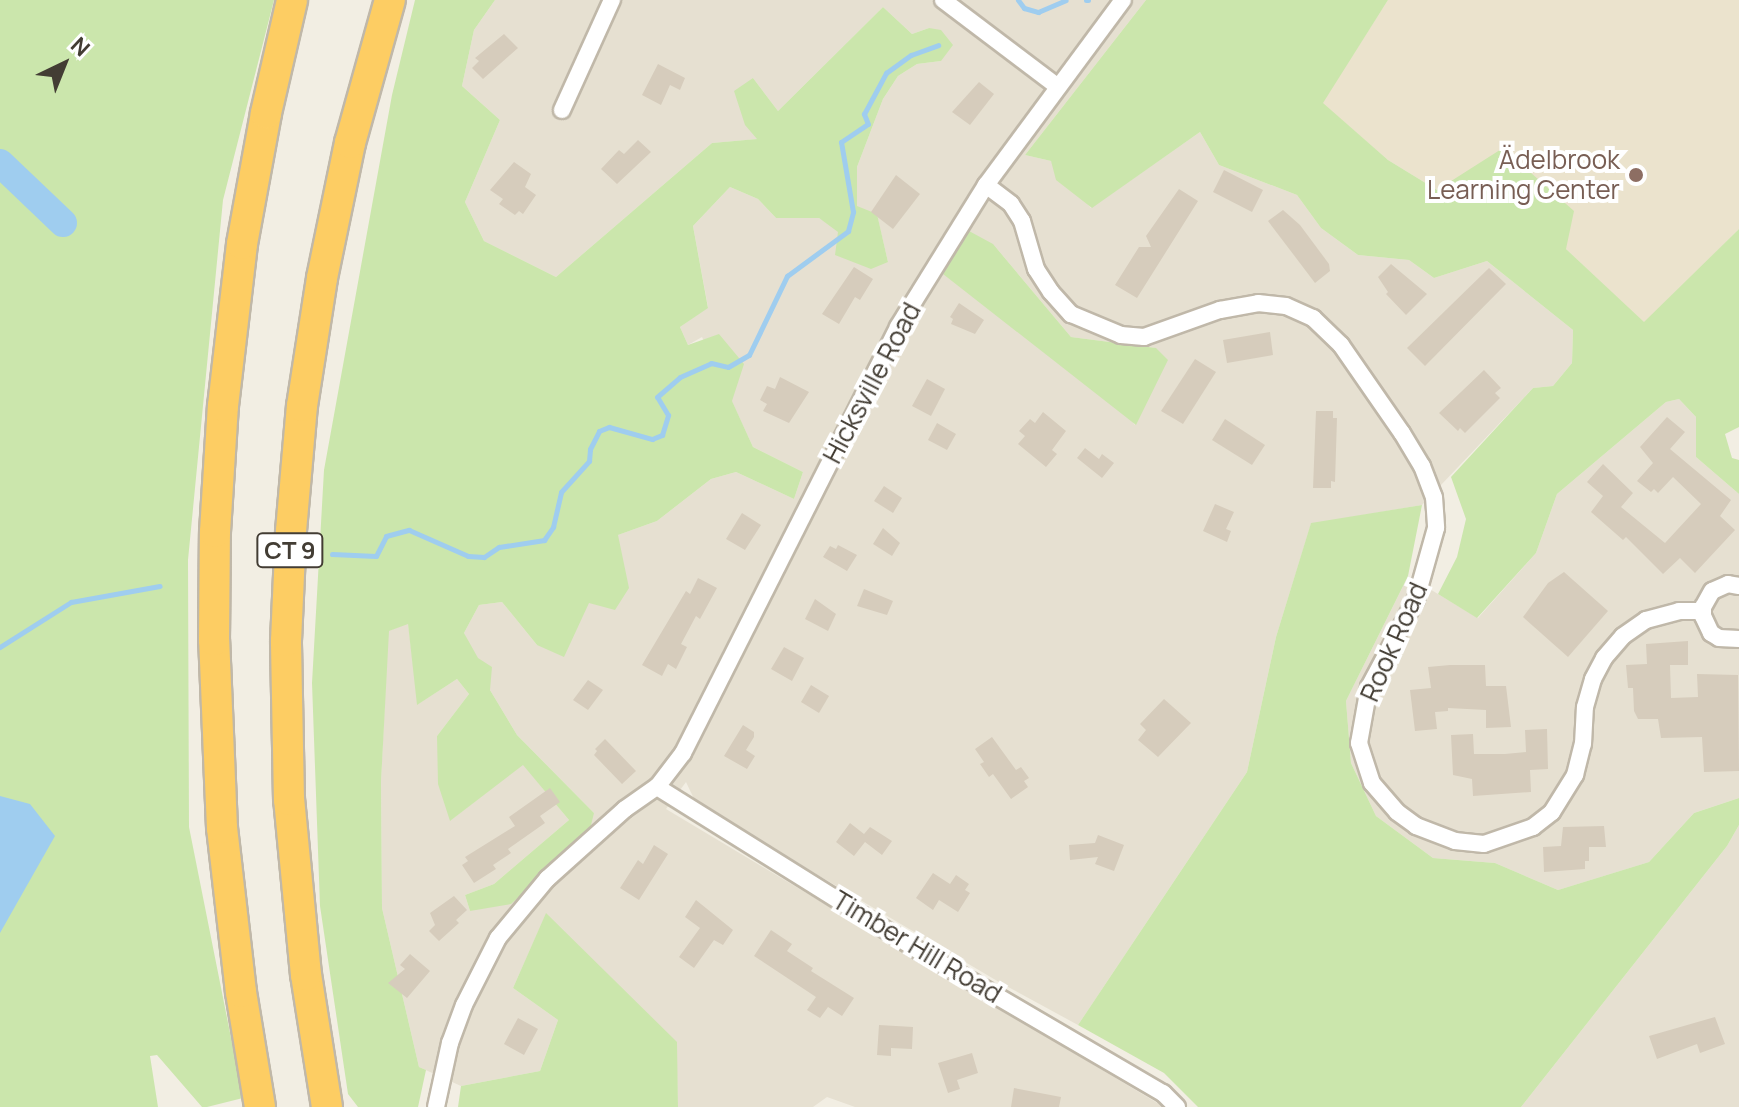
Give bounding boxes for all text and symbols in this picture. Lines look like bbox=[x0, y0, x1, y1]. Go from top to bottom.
north arrow bbox=[24, 24, 104, 104]
text: N bbox=[64, 30, 96, 63]
place label: Ädelbrook Learning Center bbox=[1427, 144, 1620, 206]
marker: Ädelbrook Learning Center bbox=[1627, 166, 1645, 184]
street label: Hicksville Road bbox=[817, 297, 927, 469]
road number: CT 9 bbox=[256, 530, 324, 570]
street label: Rook Road bbox=[1354, 578, 1434, 706]
street label: Timber Hill Road bbox=[827, 884, 1007, 1010]

